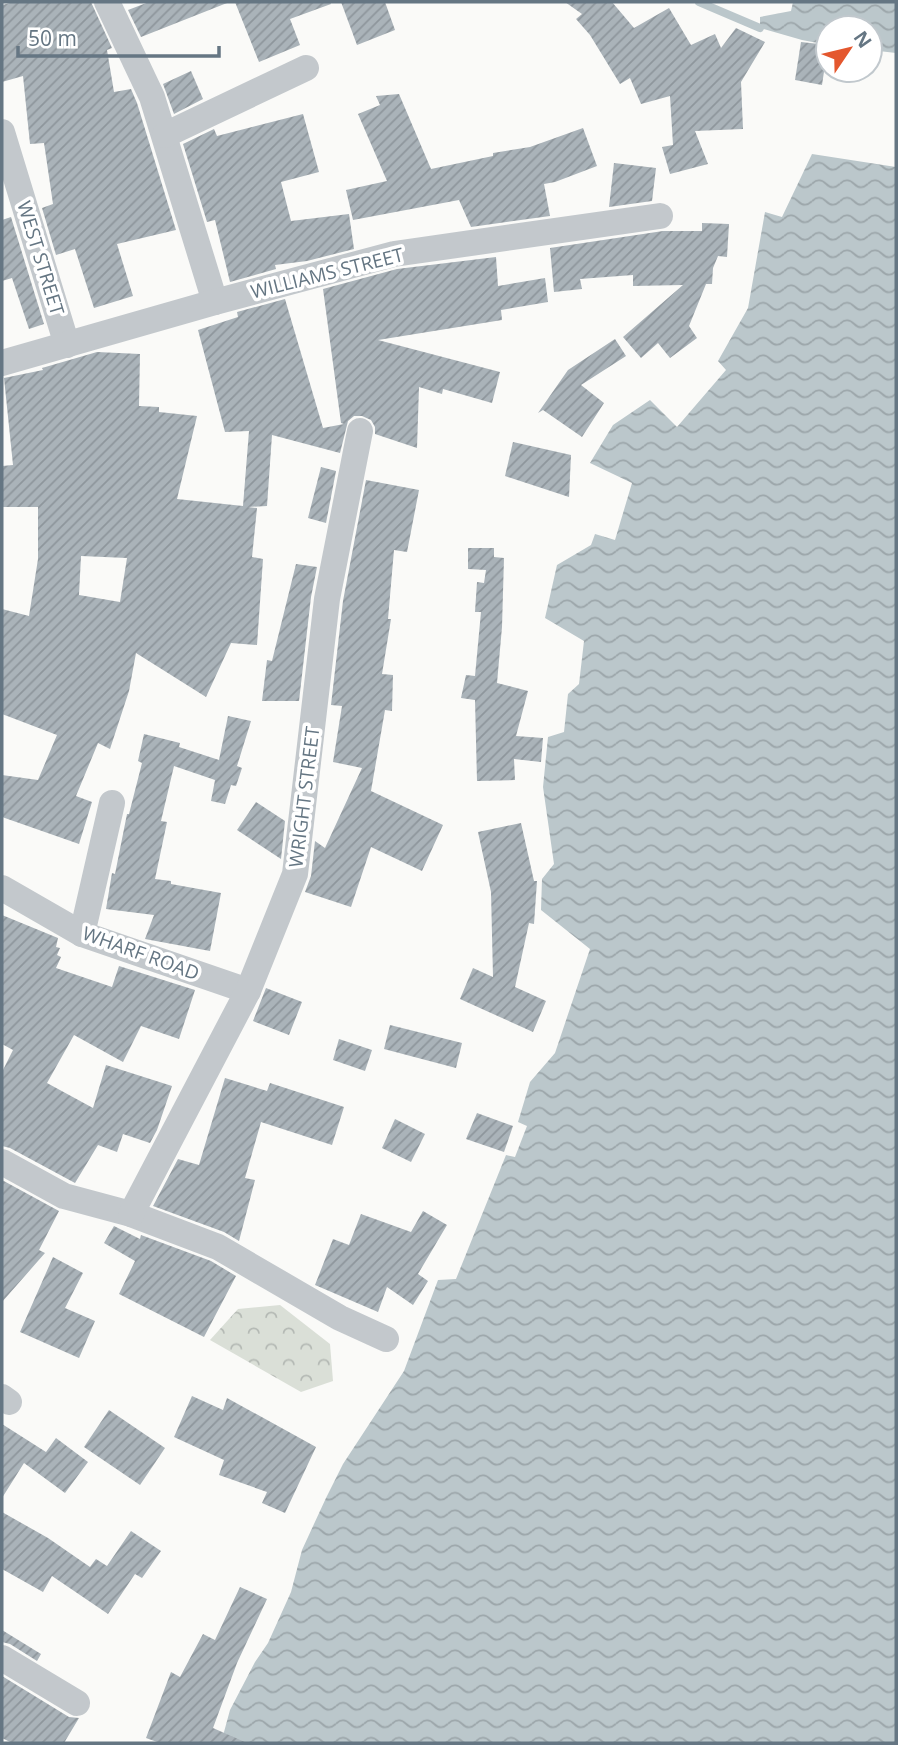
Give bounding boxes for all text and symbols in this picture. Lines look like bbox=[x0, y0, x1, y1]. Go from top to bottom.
scale bar bbox=[18, 14, 219, 58]
north arrow bbox=[814, 14, 884, 84]
text: 50 m bbox=[28, 24, 77, 52]
text: N bbox=[848, 25, 878, 53]
street label: WEST STREET bbox=[11, 198, 71, 319]
street label: WILLIAMS STREET bbox=[248, 241, 407, 305]
street label: WRIGHT STREET bbox=[282, 724, 326, 869]
street label: WHARF ROAD bbox=[79, 920, 203, 986]

